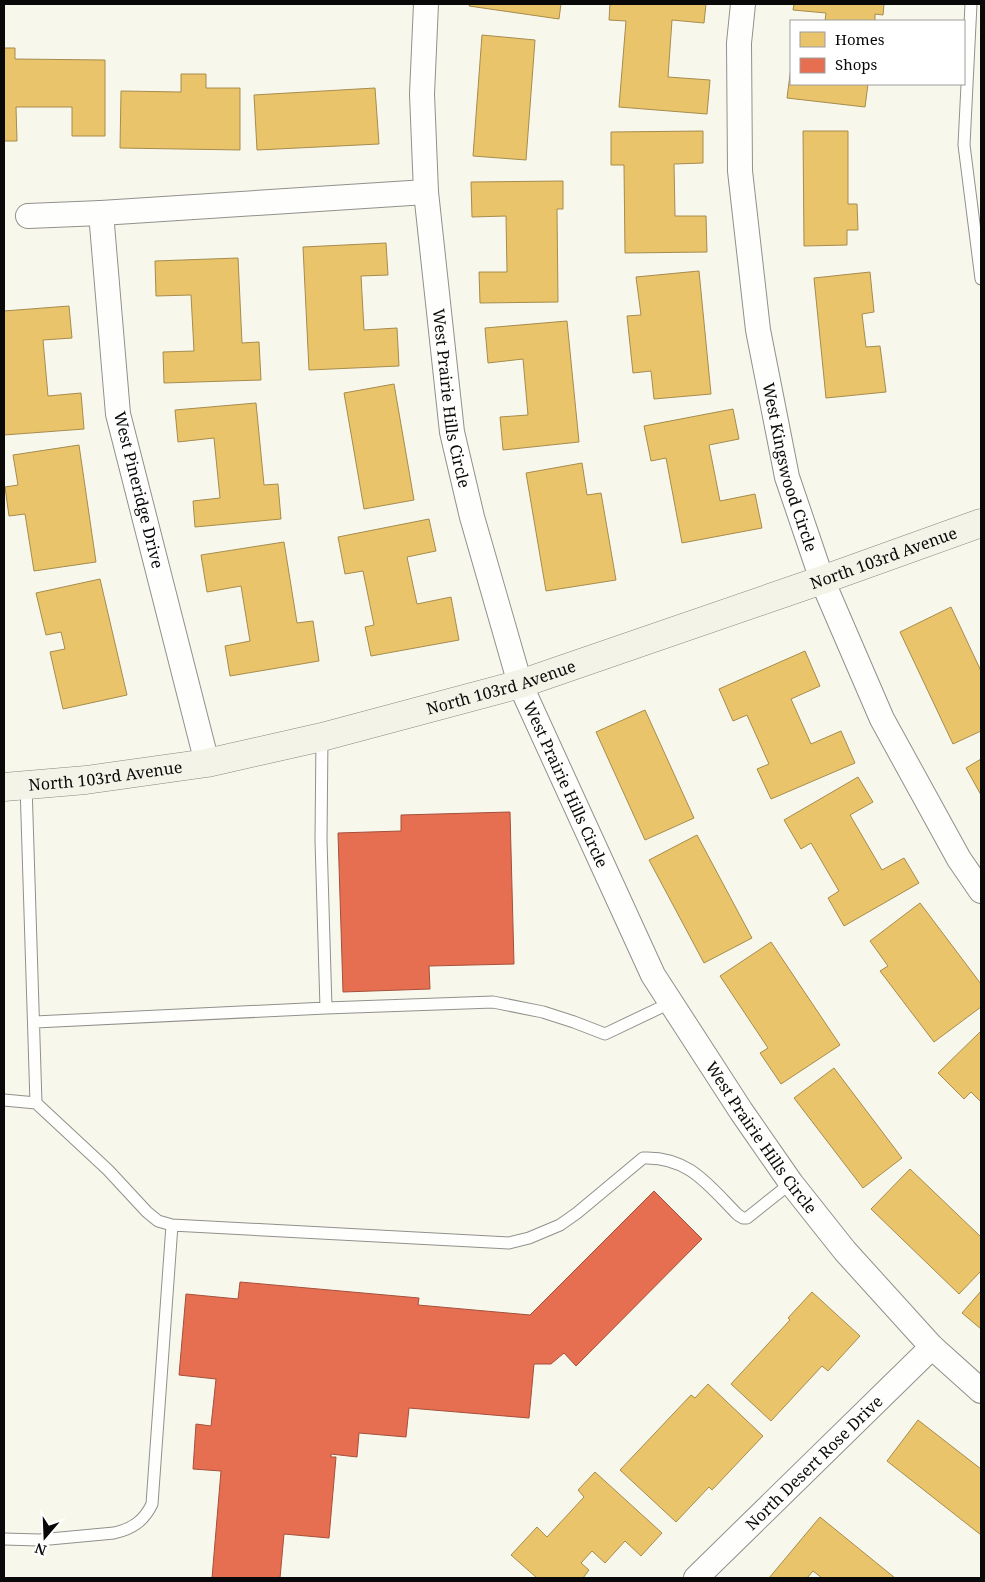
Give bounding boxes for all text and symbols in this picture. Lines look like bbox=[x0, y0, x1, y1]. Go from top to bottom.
legend bbox=[790, 20, 965, 85]
text: Homes bbox=[835, 29, 885, 49]
text: Shops bbox=[835, 54, 878, 74]
street label: West Prairie Hills Circle bbox=[428, 308, 476, 490]
street label: West Kingswood Circle bbox=[758, 381, 822, 554]
street label: West Pineridge Drive bbox=[109, 409, 169, 571]
street label: North 103rd Avenue bbox=[807, 522, 960, 594]
street label: North 103rd Avenue bbox=[424, 655, 578, 720]
street label: West Prairie Hills Circle bbox=[518, 698, 613, 871]
street label: North 103rd Avenue bbox=[28, 756, 184, 796]
street label: West Prairie Hills Circle bbox=[701, 1057, 822, 1218]
street label: North Desert Rose Drive bbox=[740, 1390, 887, 1535]
north arrow bbox=[20, 1512, 70, 1562]
text: N bbox=[32, 1539, 49, 1561]

